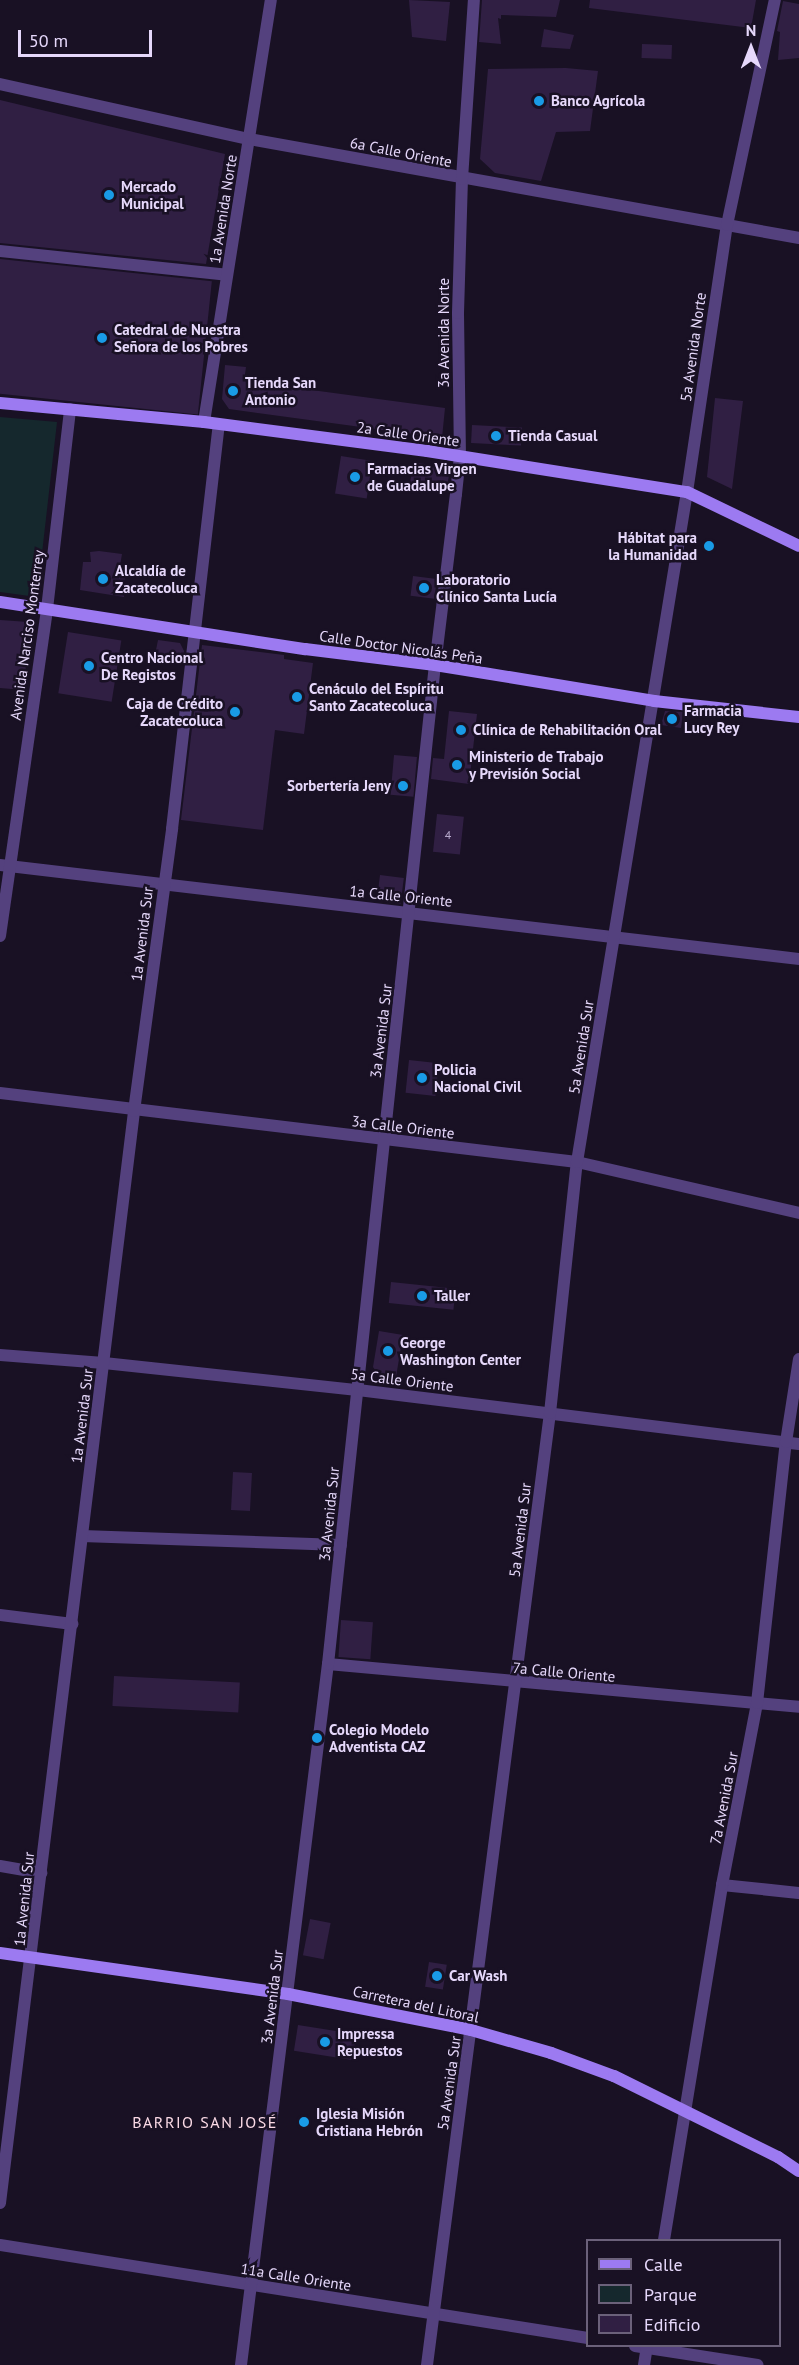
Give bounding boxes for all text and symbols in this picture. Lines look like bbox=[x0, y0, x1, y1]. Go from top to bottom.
scale bar bbox=[21, 18, 154, 56]
north arrow bbox=[721, 18, 781, 78]
text: N bbox=[746, 20, 756, 40]
text: 50 m bbox=[29, 29, 68, 52]
place label: Banco Agrícola bbox=[551, 92, 646, 110]
marker: Banco Agrícola bbox=[532, 94, 546, 108]
street label: 6a Calle Oriente bbox=[348, 133, 454, 171]
street label: 1a Avenida Norte bbox=[205, 153, 241, 265]
place label: Mercado Municipal bbox=[121, 177, 184, 212]
marker: Mercado Municipal bbox=[102, 188, 116, 202]
street label: 3a Avenida Norte bbox=[435, 278, 453, 388]
street label: 5a Avenida Norte bbox=[676, 291, 710, 403]
place label: Catedral de Nuestra Señora de los Pobres bbox=[114, 320, 248, 355]
marker: Catedral de Nuestra Señora de los Pobres bbox=[95, 331, 109, 345]
place label: Tienda San Antonio bbox=[245, 373, 316, 408]
marker: Tienda San Antonio bbox=[226, 384, 240, 398]
street label: 2a Calle Oriente bbox=[356, 418, 460, 450]
place label: Tienda Casual bbox=[508, 427, 598, 445]
marker: Tienda Casual bbox=[489, 429, 503, 443]
place label: Farmacias Virgen de Guadalupe bbox=[367, 459, 477, 494]
marker: Farmacias Virgen de Guadalupe bbox=[348, 470, 362, 484]
place label: Hábitat para la Humanidad bbox=[608, 528, 697, 563]
marker: Hábitat para la Humanidad bbox=[702, 539, 716, 553]
street label: Avenida Narciso Monterrey bbox=[6, 549, 48, 721]
place label: Alcaldía de Zacatecoluca bbox=[115, 561, 198, 596]
place label: Laboratorio Clínico Santa Lucía bbox=[436, 570, 557, 605]
marker: Alcaldía de Zacatecoluca bbox=[96, 572, 110, 586]
marker: Laboratorio Clínico Santa Lucía bbox=[417, 581, 431, 595]
street label: Calle Doctor Nicolás Peña bbox=[318, 627, 484, 667]
place label: Centro Nacional De Registos bbox=[101, 648, 203, 683]
marker: Centro Nacional De Registos bbox=[82, 659, 96, 673]
place label: Cenáculo del Espíritu Santo Zacatecoluca bbox=[309, 679, 444, 714]
marker: Cenáculo del Espíritu Santo Zacatecoluca bbox=[290, 690, 304, 704]
place label: Caja de Crédito Zacatecoluca bbox=[126, 694, 223, 729]
place label: Farmacia Lucy Rey bbox=[684, 701, 742, 736]
marker: Caja de Crédito Zacatecoluca bbox=[228, 705, 242, 719]
marker: Farmacia Lucy Rey bbox=[665, 712, 679, 726]
place label: Clínica de Rehabilitación Oral bbox=[473, 721, 662, 739]
marker: Clínica de Rehabilitación Oral bbox=[454, 723, 468, 737]
place label: Ministerio de Trabajo y Previsión Social bbox=[469, 747, 604, 782]
marker: Ministerio de Trabajo y Previsión Social bbox=[450, 758, 464, 772]
place label: Sorbertería Jeny bbox=[287, 777, 391, 795]
marker: Sorbertería Jeny bbox=[396, 779, 410, 793]
house number: 4 bbox=[445, 828, 451, 842]
street label: 1a Calle Oriente bbox=[349, 882, 453, 910]
street label: 1a Avenida Sur bbox=[127, 886, 157, 982]
street label: 3a Avenida Sur bbox=[366, 983, 396, 1079]
street label: 5a Avenida Sur bbox=[565, 998, 597, 1096]
place label: Policia Nacional Civil bbox=[434, 1060, 522, 1095]
marker: Policia Nacional Civil bbox=[415, 1071, 429, 1085]
street label: 3a Calle Oriente bbox=[351, 1112, 455, 1142]
place label: Taller bbox=[434, 1287, 470, 1305]
marker: Taller bbox=[415, 1289, 429, 1303]
place label: George Washington Center bbox=[400, 1333, 521, 1368]
marker: George Washington Center bbox=[381, 1344, 395, 1358]
street label: 5a Calle Oriente bbox=[350, 1365, 454, 1395]
street label: 1a Avenida Sur bbox=[67, 1368, 97, 1464]
street label: 3a Avenida Sur bbox=[315, 1466, 343, 1562]
street label: 5a Avenida Sur bbox=[505, 1482, 535, 1578]
street label: 7a Calle Oriente bbox=[512, 1659, 616, 1685]
place label: Colegio Modelo Adventista CAZ bbox=[329, 1720, 429, 1755]
marker: Colegio Modelo Adventista CAZ bbox=[310, 1731, 324, 1745]
street label: 7a Avenida Sur bbox=[706, 1750, 742, 1846]
street label: 1a Avenida Sur bbox=[10, 1851, 38, 1947]
street label: 3a Avenida Sur bbox=[257, 1949, 287, 2045]
place label: Car Wash bbox=[449, 1967, 508, 1985]
marker: Car Wash bbox=[430, 1969, 444, 1983]
street label: Carretera del Litoral bbox=[351, 1982, 481, 2026]
place label: Impressa Repuestos bbox=[337, 2024, 403, 2059]
street label: 5a Avenida Sur bbox=[433, 2034, 465, 2132]
marker: Impressa Repuestos bbox=[318, 2035, 332, 2049]
place label: Iglesia Misión Cristiana Hebrón bbox=[316, 2104, 423, 2139]
district label: BARRIO SAN JOSÉ bbox=[132, 2112, 278, 2132]
marker: Iglesia Misión Cristiana Hebrón bbox=[297, 2115, 311, 2129]
legend bbox=[586, 2239, 781, 2347]
text: Calle bbox=[644, 2253, 683, 2276]
street label: 11a Calle Oriente bbox=[239, 2259, 353, 2295]
text: Parque bbox=[644, 2283, 697, 2306]
text: Edificio bbox=[644, 2313, 700, 2336]

